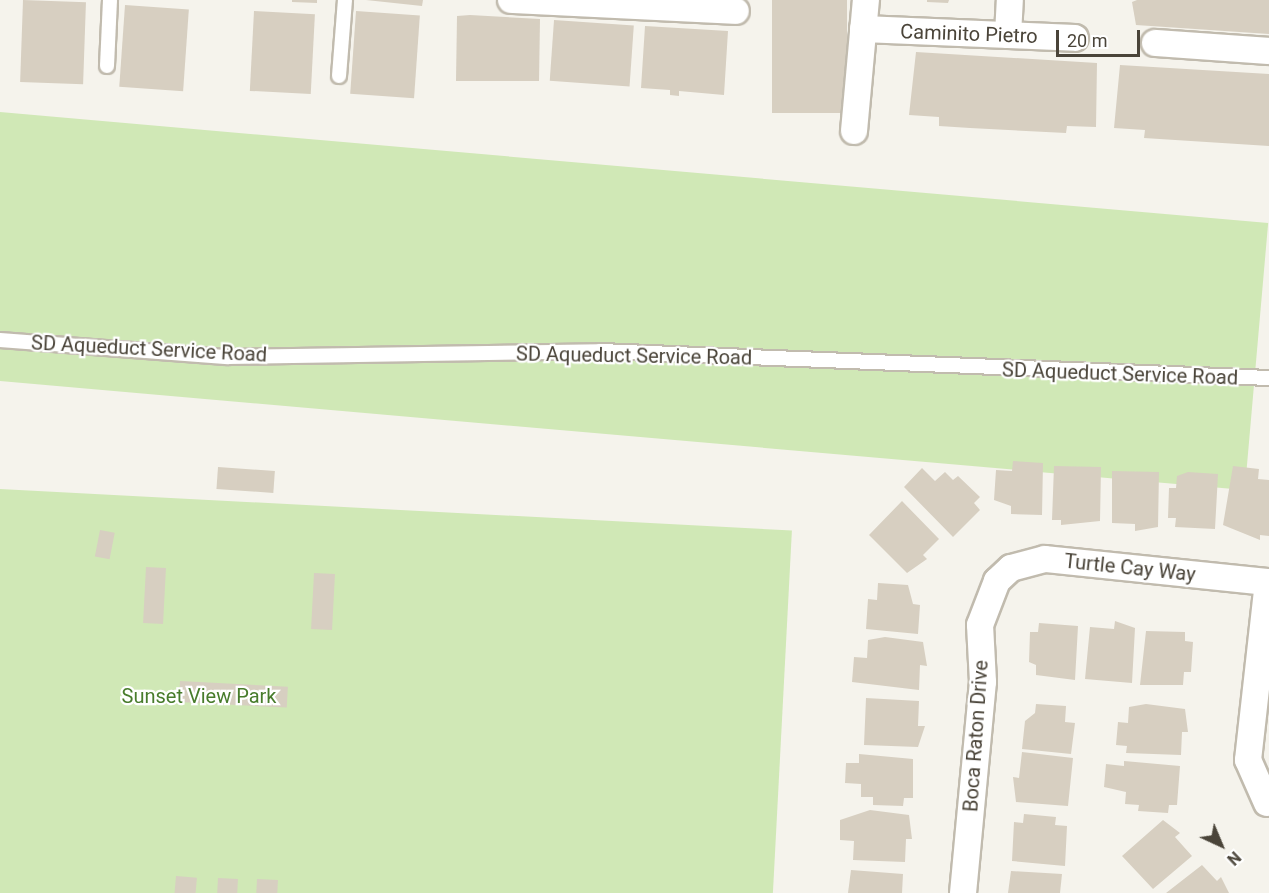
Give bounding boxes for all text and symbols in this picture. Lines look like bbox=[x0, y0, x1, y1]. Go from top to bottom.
scale bar bbox=[1059, 18, 1143, 56]
street label: Caminito Pietro bbox=[900, 20, 1038, 48]
text: 20 m bbox=[1067, 30, 1107, 51]
street label: SD Aqueduct Service Road bbox=[30, 331, 268, 367]
street label: SD Aqueduct Service Road bbox=[516, 342, 752, 370]
street label: SD Aqueduct Service Road bbox=[1002, 358, 1238, 390]
street label: Turtle Cay Way bbox=[1063, 549, 1197, 587]
street label: Boca Raton Drive bbox=[959, 659, 993, 813]
park label: Sunset View Park bbox=[122, 684, 276, 708]
north arrow bbox=[1191, 815, 1251, 875]
text: N bbox=[1223, 848, 1245, 869]

